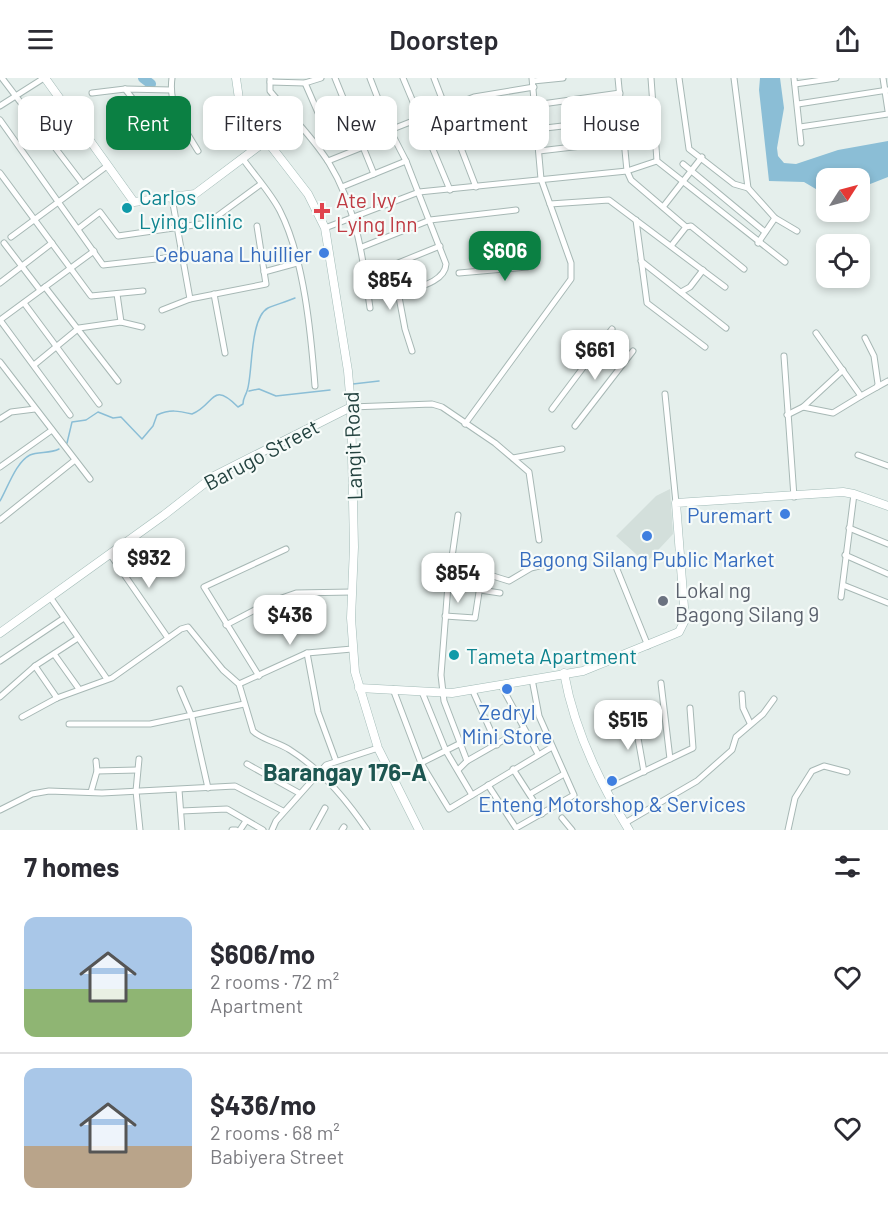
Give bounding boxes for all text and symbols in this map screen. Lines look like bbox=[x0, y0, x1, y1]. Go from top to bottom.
icon: menu bbox=[24, 23, 57, 56]
text: Doorstep bbox=[389, 23, 499, 55]
icon: share bbox=[831, 23, 864, 56]
chip: Buy bbox=[18, 96, 94, 150]
chip: Rent bbox=[106, 96, 191, 150]
chip: Filters bbox=[203, 96, 303, 150]
chip: New bbox=[315, 96, 397, 150]
chip: Apartment bbox=[409, 96, 549, 150]
chip: House bbox=[561, 96, 661, 150]
north arrow bbox=[816, 168, 870, 222]
map controls bbox=[816, 168, 870, 288]
place label: Carlos Lying Clinic bbox=[139, 184, 243, 233]
place label: Ate Ivy Lying Inn bbox=[336, 187, 418, 236]
marker: Carlos Lying Clinic bbox=[120, 201, 134, 215]
marker: Ate Ivy Lying Inn bbox=[313, 202, 331, 220]
pin: $606 bbox=[469, 231, 541, 282]
button: locate bbox=[816, 234, 870, 288]
text: $606 bbox=[483, 238, 527, 262]
place label: Cebuana Lhuillier bbox=[155, 241, 312, 266]
marker: Cebuana Lhuillier bbox=[317, 246, 331, 260]
pin: $854 bbox=[354, 260, 426, 311]
text: $854 bbox=[367, 267, 413, 291]
pin: $661 bbox=[559, 330, 631, 381]
text: $661 bbox=[575, 337, 615, 361]
street label: Langit Road bbox=[338, 391, 366, 501]
street label: Barugo Street bbox=[199, 413, 323, 495]
place label: Puremart bbox=[687, 502, 773, 527]
marker: Puremart bbox=[778, 507, 792, 521]
marker: Bagong Silang Public Market bbox=[640, 529, 654, 543]
pin: $932 bbox=[113, 538, 185, 589]
text: $932 bbox=[127, 545, 171, 569]
place label: Bagong Silang Public Market bbox=[519, 546, 775, 571]
pin: $854 bbox=[422, 553, 494, 604]
text: $854 bbox=[435, 560, 481, 584]
place label: Lokal ng Bagong Silang 9 bbox=[675, 577, 819, 626]
marker: Lokal ng Bagong Silang 9 bbox=[656, 594, 670, 608]
pin: $436 bbox=[254, 595, 326, 646]
text: $436 bbox=[267, 602, 313, 626]
place label: Tameta Apartment bbox=[466, 643, 637, 668]
marker: Tameta Apartment bbox=[447, 648, 461, 662]
marker: Zedryl Mini Store bbox=[500, 682, 514, 696]
place label: Zedryl Mini Store bbox=[461, 699, 553, 748]
pin: $515 bbox=[592, 700, 664, 751]
text: $515 bbox=[608, 707, 648, 731]
district label: Barangay 176-A bbox=[263, 757, 427, 786]
marker: Enteng Motorshop & Services bbox=[605, 774, 619, 788]
place label: Enteng Motorshop & Services bbox=[478, 791, 746, 816]
icon: filters bbox=[831, 850, 864, 883]
text: 7 homes bbox=[24, 851, 119, 882]
text: $606/mo bbox=[210, 938, 315, 969]
icon: home bbox=[72, 941, 144, 1013]
icon: heart bbox=[831, 961, 864, 994]
text: 2 rooms · 72 m² bbox=[210, 969, 339, 993]
text: Apartment bbox=[210, 993, 303, 1017]
text: $436/mo bbox=[210, 1089, 316, 1120]
icon: home bbox=[72, 1092, 144, 1164]
icon: heart bbox=[831, 1112, 864, 1145]
text: 2 rooms · 68 m² bbox=[210, 1120, 340, 1144]
text: Babiyera Street bbox=[210, 1144, 344, 1168]

